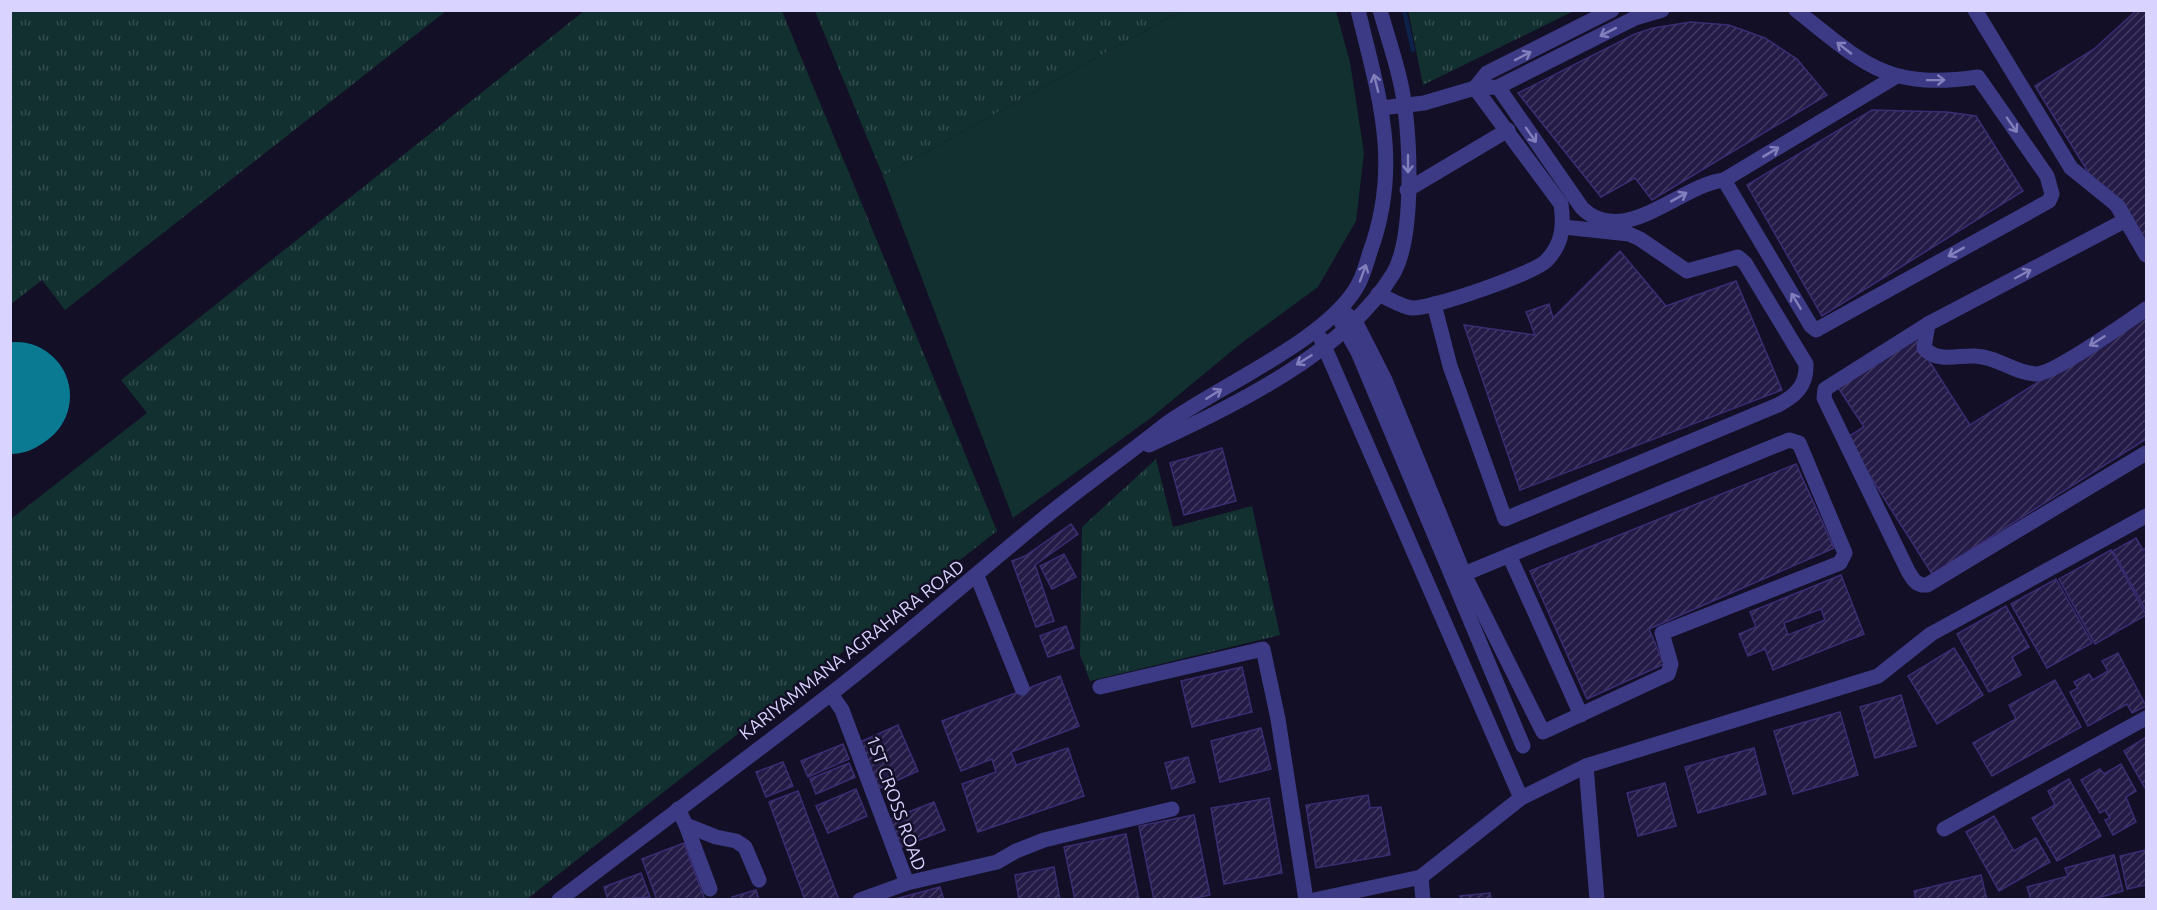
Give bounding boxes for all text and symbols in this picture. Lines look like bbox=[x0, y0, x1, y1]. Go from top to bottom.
one-way arrow bbox=[1600, 27, 1618, 38]
one-way arrow bbox=[1836, 42, 1852, 55]
one-way arrow bbox=[1513, 49, 1531, 61]
one-way arrow bbox=[1369, 74, 1381, 93]
one-way arrow bbox=[1926, 74, 1946, 85]
one-way arrow bbox=[2006, 116, 2018, 133]
one-way arrow bbox=[1525, 127, 1537, 143]
one-way arrow bbox=[1762, 146, 1779, 158]
one-way arrow bbox=[1402, 154, 1414, 174]
one-way arrow bbox=[1669, 191, 1687, 202]
one-way arrow bbox=[1948, 246, 1965, 258]
one-way arrow bbox=[1358, 265, 1369, 283]
one-way arrow bbox=[2014, 268, 2032, 279]
one-way arrow bbox=[1790, 293, 1802, 310]
one-way arrow bbox=[2089, 335, 2106, 347]
one-way arrow bbox=[1296, 354, 1313, 366]
one-way arrow bbox=[1205, 388, 1222, 400]
street label: KARIYAMMANA AGRAHARA ROAD bbox=[735, 555, 968, 743]
street label: 1ST CROSS ROAD bbox=[863, 732, 931, 873]

